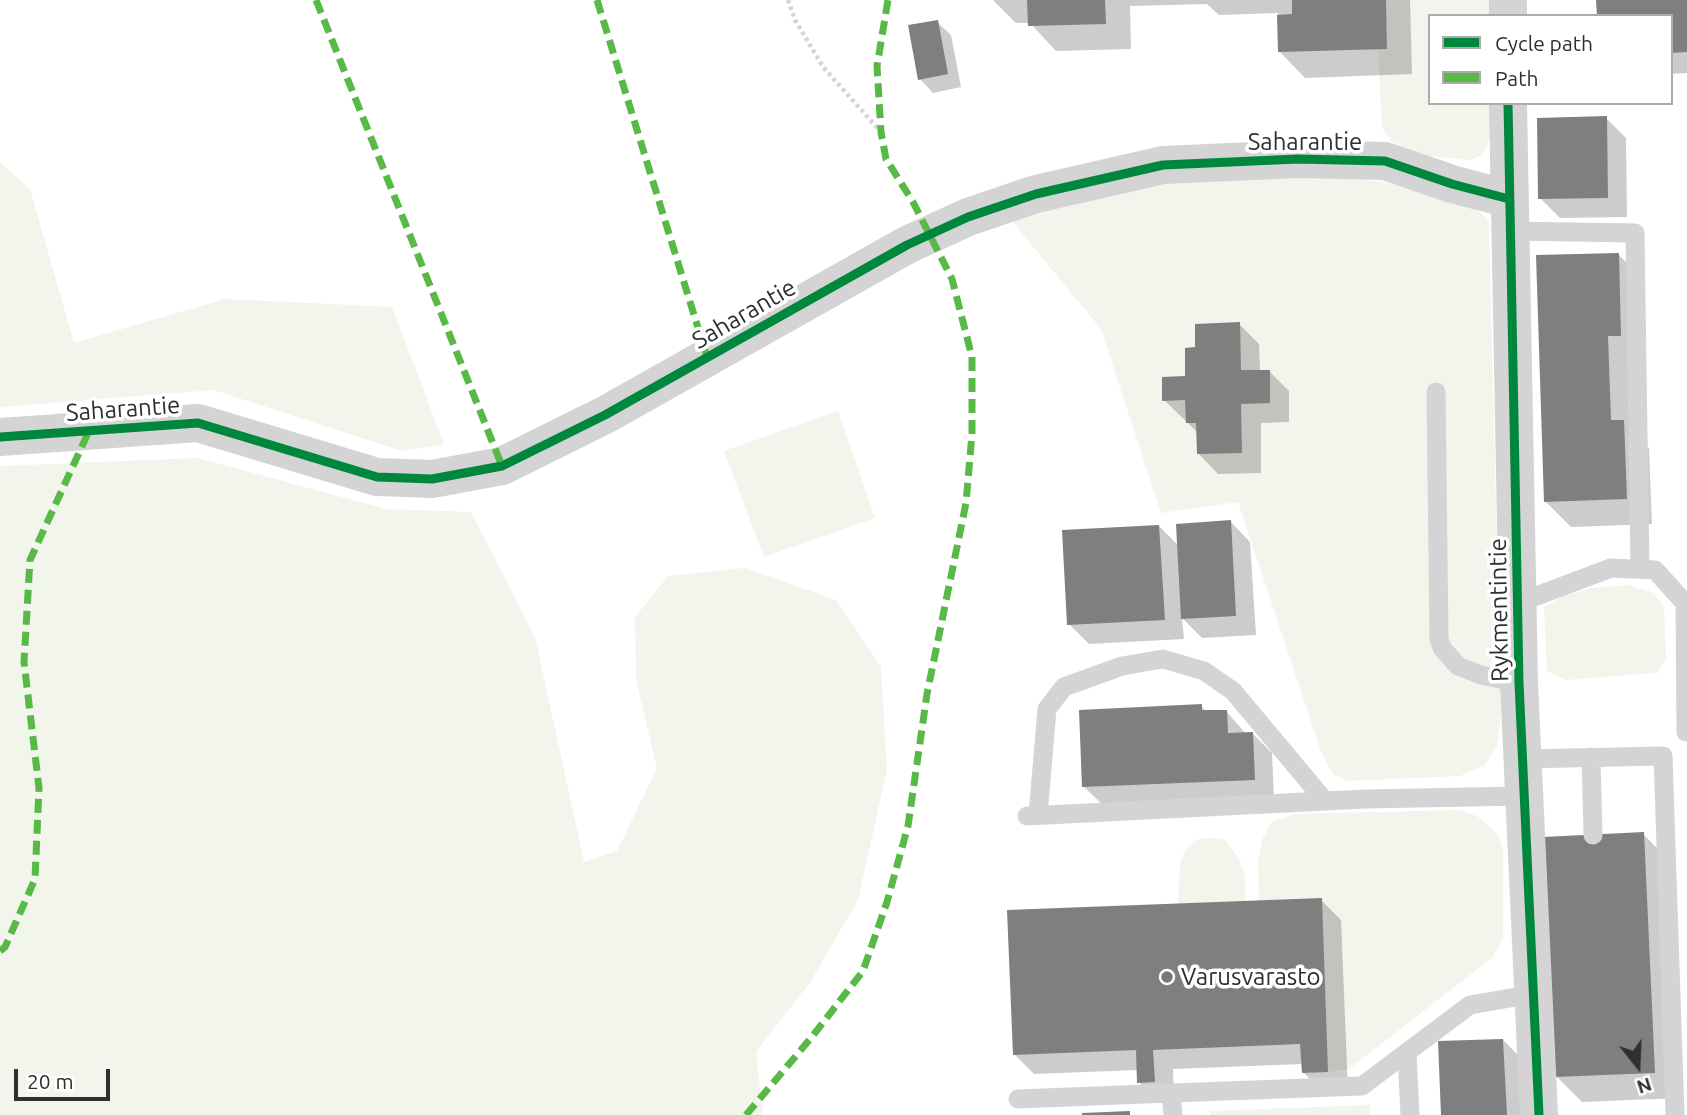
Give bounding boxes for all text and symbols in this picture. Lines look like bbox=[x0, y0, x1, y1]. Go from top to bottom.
legend bbox=[1428, 14, 1673, 105]
text: Cycle path bbox=[1495, 31, 1593, 55]
text: Path bbox=[1495, 66, 1538, 90]
street label: Saharantie bbox=[1248, 128, 1362, 156]
street label: Saharantie bbox=[687, 273, 801, 355]
street label: Saharantie bbox=[65, 391, 181, 427]
street label: Rykmentintie bbox=[1483, 538, 1515, 682]
place label: Varusvarasto bbox=[1181, 963, 1321, 991]
marker: Varusvarasto bbox=[1159, 969, 1175, 985]
north arrow bbox=[1603, 1031, 1673, 1101]
scale bar bbox=[18, 1056, 114, 1100]
text: 20 m bbox=[27, 1069, 74, 1093]
text: N bbox=[1634, 1073, 1655, 1099]

